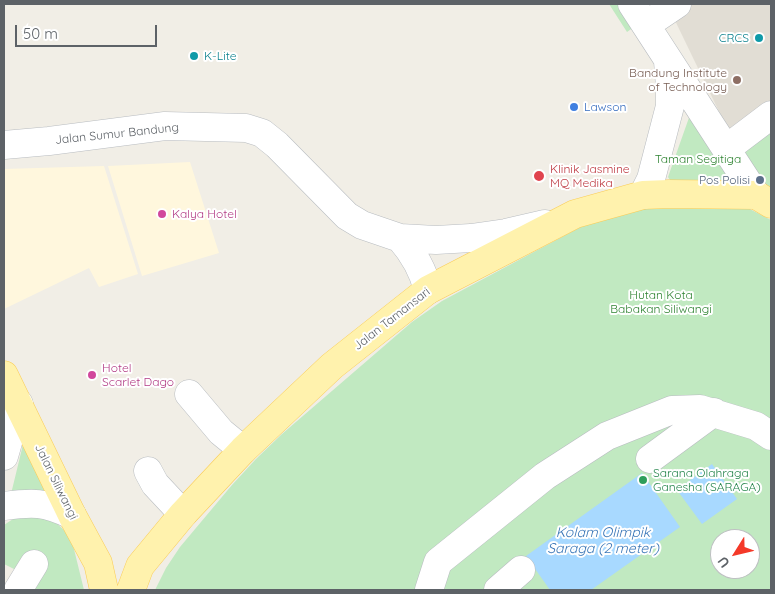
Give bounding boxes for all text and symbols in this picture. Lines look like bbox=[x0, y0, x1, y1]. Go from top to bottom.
scale bar bbox=[18, 15, 160, 47]
text: 50 m bbox=[23, 24, 58, 43]
place label: CRCS bbox=[719, 31, 749, 45]
marker: CRCS bbox=[753, 32, 765, 44]
place label: K-Lite bbox=[204, 49, 237, 63]
marker: K-Lite bbox=[188, 50, 200, 62]
place label: Bandung Institute of Technology bbox=[629, 66, 727, 94]
marker: Bandung Institute of Technology bbox=[731, 74, 743, 86]
place label: Lawson bbox=[584, 100, 626, 114]
marker: Lawson bbox=[568, 101, 580, 113]
street label: Jalan Sumur Bandung bbox=[54, 120, 180, 148]
park label: Taman Segitiga bbox=[655, 152, 741, 166]
place label: Klinik Jasmine MQ Medika bbox=[550, 162, 630, 190]
marker: Klinik Jasmine MQ Medika bbox=[532, 169, 546, 183]
place label: Pos Polisi bbox=[699, 173, 750, 187]
marker: Pos Polisi bbox=[754, 174, 766, 186]
place label: Kalya Hotel bbox=[172, 207, 237, 221]
marker: Kalya Hotel bbox=[156, 208, 168, 220]
street label: Jalan Tamansari bbox=[351, 285, 433, 353]
park label: Hutan Kota Babakan Siliwangi bbox=[610, 288, 712, 316]
place label: Hotel Scarlet Dago bbox=[102, 361, 174, 389]
marker: Hotel Scarlet Dago bbox=[86, 369, 98, 381]
street label: Jalan Siliwangi bbox=[31, 442, 81, 522]
place label: Sarana Olahraga Ganesha (SARAGA) bbox=[653, 466, 761, 494]
marker: Sarana Olahraga Ganesha (SARAGA) bbox=[637, 474, 649, 486]
water label: Kolam Olimpik Saraga (2 meter) bbox=[547, 525, 659, 558]
north arrow bbox=[710, 529, 760, 579]
text: U bbox=[713, 553, 734, 572]

